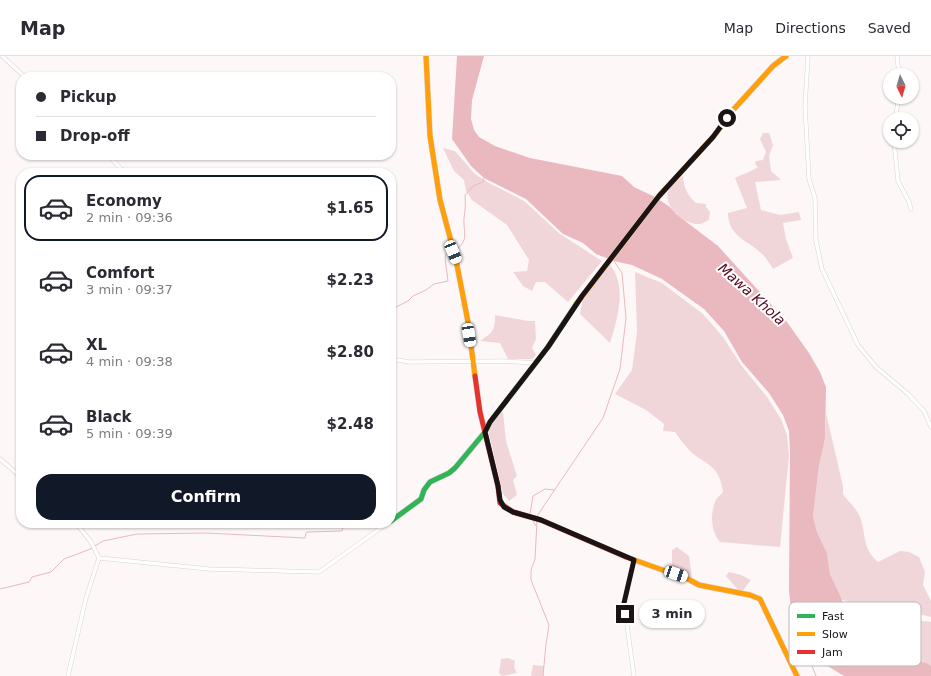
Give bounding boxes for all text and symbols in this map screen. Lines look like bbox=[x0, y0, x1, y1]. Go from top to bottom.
text: Map bbox=[20, 17, 65, 39]
text: Map bbox=[724, 20, 753, 36]
text: Directions bbox=[775, 20, 846, 36]
text: Saved bbox=[868, 20, 911, 36]
north arrow bbox=[883, 68, 919, 104]
map controls bbox=[883, 68, 919, 148]
text: Pickup bbox=[60, 88, 116, 106]
route start bbox=[718, 109, 736, 127]
button: locate bbox=[883, 112, 919, 148]
text: Drop-off bbox=[60, 127, 130, 145]
icon: car bbox=[38, 190, 74, 226]
text: Economy bbox=[86, 192, 162, 210]
text: $1.65 bbox=[327, 199, 374, 217]
text: 2 min · 09:36 bbox=[86, 210, 173, 225]
car bbox=[443, 239, 463, 265]
water label: Mawa Khola bbox=[715, 260, 789, 328]
icon: car bbox=[38, 262, 74, 298]
text: Comfort bbox=[86, 264, 154, 282]
text: $2.23 bbox=[327, 271, 374, 289]
text: 3 min · 09:37 bbox=[86, 282, 173, 297]
car bbox=[461, 322, 477, 348]
icon: car bbox=[38, 334, 74, 370]
text: XL bbox=[86, 336, 107, 354]
text: $2.80 bbox=[327, 343, 374, 361]
text: 4 min · 09:38 bbox=[86, 354, 173, 369]
icon: car bbox=[38, 406, 74, 442]
text: Black bbox=[86, 408, 132, 426]
text: $2.48 bbox=[327, 415, 374, 433]
text: 5 min · 09:39 bbox=[86, 426, 173, 441]
button: Confirm bbox=[36, 474, 376, 520]
car bbox=[663, 564, 689, 584]
callout: 3 min bbox=[639, 600, 705, 628]
legend bbox=[789, 602, 921, 666]
route end bbox=[616, 605, 634, 623]
text: 3 min bbox=[652, 606, 692, 621]
text: Fast bbox=[822, 610, 845, 623]
text: Slow bbox=[822, 628, 848, 641]
text: Jam bbox=[821, 646, 843, 659]

